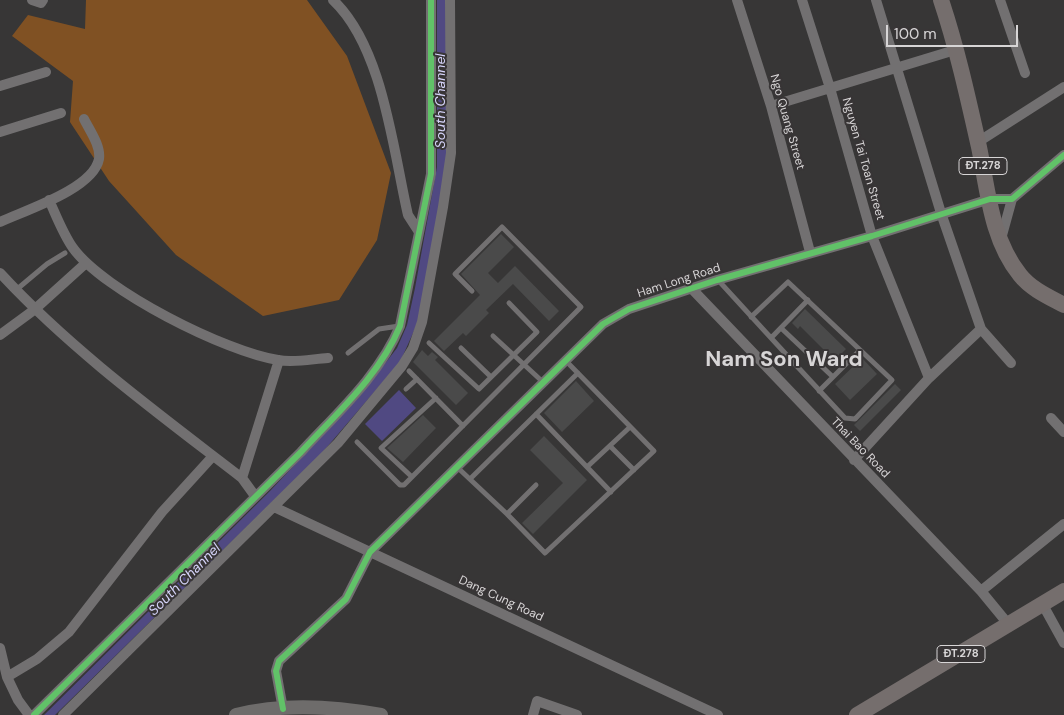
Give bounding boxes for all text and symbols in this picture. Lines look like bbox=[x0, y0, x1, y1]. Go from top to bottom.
scale bar bbox=[889, 15, 1022, 47]
text: 100 m bbox=[894, 24, 937, 44]
water label: South Channel bbox=[433, 53, 449, 149]
street label: Ngo Quang Street bbox=[766, 73, 808, 171]
street label: Nguyen Tai Toan Street bbox=[839, 96, 887, 222]
road number: ĐT.278 bbox=[959, 158, 1007, 175]
street label: Ham Long Road bbox=[636, 261, 722, 301]
district label: Nam Son Ward bbox=[705, 347, 863, 373]
street label: Thai Bao Road bbox=[828, 415, 892, 481]
water label: South Channel bbox=[145, 540, 225, 620]
street label: Dang Cung Road bbox=[456, 573, 546, 625]
road number: ĐT.278 bbox=[937, 646, 985, 662]

